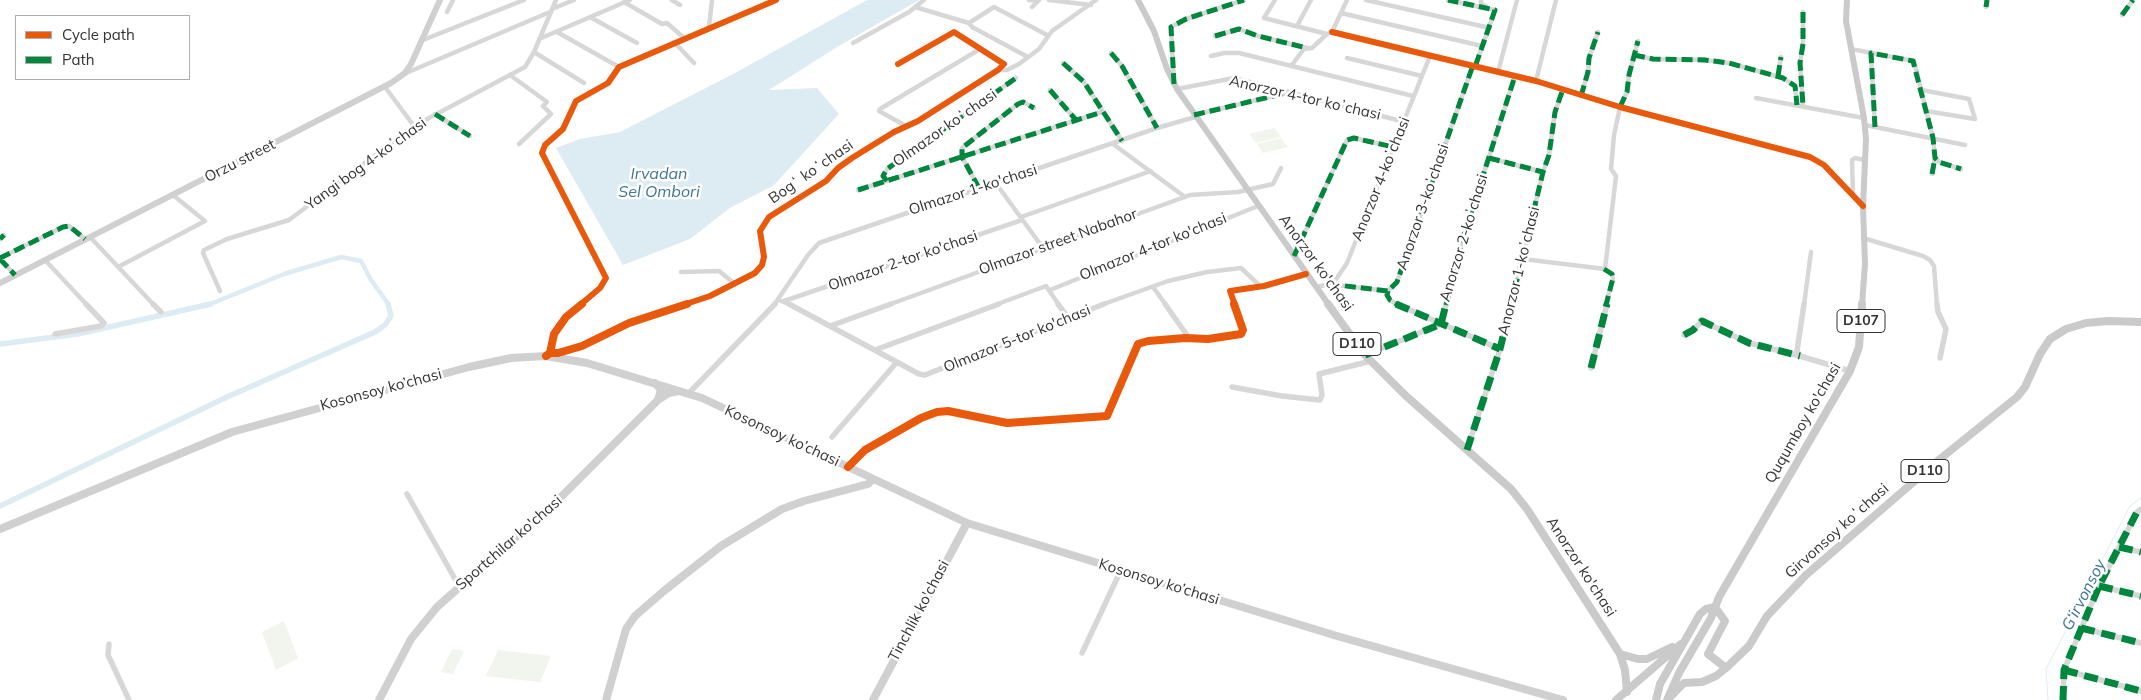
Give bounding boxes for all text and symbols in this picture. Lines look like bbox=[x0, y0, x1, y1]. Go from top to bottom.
legend bbox=[15, 15, 190, 80]
text: Cycle path bbox=[62, 25, 135, 44]
text: Path bbox=[62, 50, 94, 69]
street label: Anorzor 4-tor koʼchasi bbox=[1227, 72, 1383, 124]
street label: Olmazor koʻchasi bbox=[890, 85, 1000, 171]
street label: Yangi bog 4-koʼchasi bbox=[302, 114, 430, 214]
street label: Аnorzor 4-koʼchasi bbox=[1348, 114, 1414, 244]
street label: Orzu street bbox=[202, 136, 278, 186]
street label: Bogʻ koʻchasi bbox=[765, 136, 857, 208]
street label: Аnorzor 3-koʼchasi bbox=[1393, 142, 1453, 272]
street label: Olmazor 1-ko'chasi bbox=[907, 161, 1039, 219]
water label: Irvadan Sel Ombori bbox=[618, 164, 700, 202]
street label: Аnorzor 2-koʼchasi bbox=[1436, 172, 1492, 304]
street label: Olmazor street Nabahor bbox=[976, 205, 1140, 279]
street label: Аnorzor 1-koʼchasi bbox=[1494, 205, 1544, 337]
street label: Olmazor 4-tor ko'chasi bbox=[1077, 209, 1229, 285]
street label: Anorzor ko'chasi bbox=[1275, 211, 1357, 315]
street label: Olmazor 2-tor ko'chasi bbox=[826, 227, 980, 295]
street label: Olmazor 5-tor ko'chasi bbox=[941, 301, 1093, 377]
road number: D107 bbox=[1837, 310, 1885, 332]
road number: D110 bbox=[1333, 332, 1381, 356]
street label: Ququmboy ko'chasi bbox=[1761, 360, 1845, 486]
street label: Kosonsoy ko’chasi bbox=[318, 365, 444, 415]
street label: Kosonsoy ko’chasi bbox=[722, 401, 842, 471]
road number: D110 bbox=[1901, 460, 1949, 482]
street label: Girvonsoy koʻchasi bbox=[1781, 480, 1893, 582]
street label: Sportchilar ko'chasi bbox=[452, 492, 566, 594]
street label: Anorzor ko'chasi bbox=[1542, 514, 1620, 620]
street label: Kosonsoy ko’chasi bbox=[1097, 555, 1221, 609]
water label: G‘irvonsoy bbox=[2058, 556, 2110, 634]
street label: Tinchlik ko'chasi bbox=[885, 557, 953, 665]

